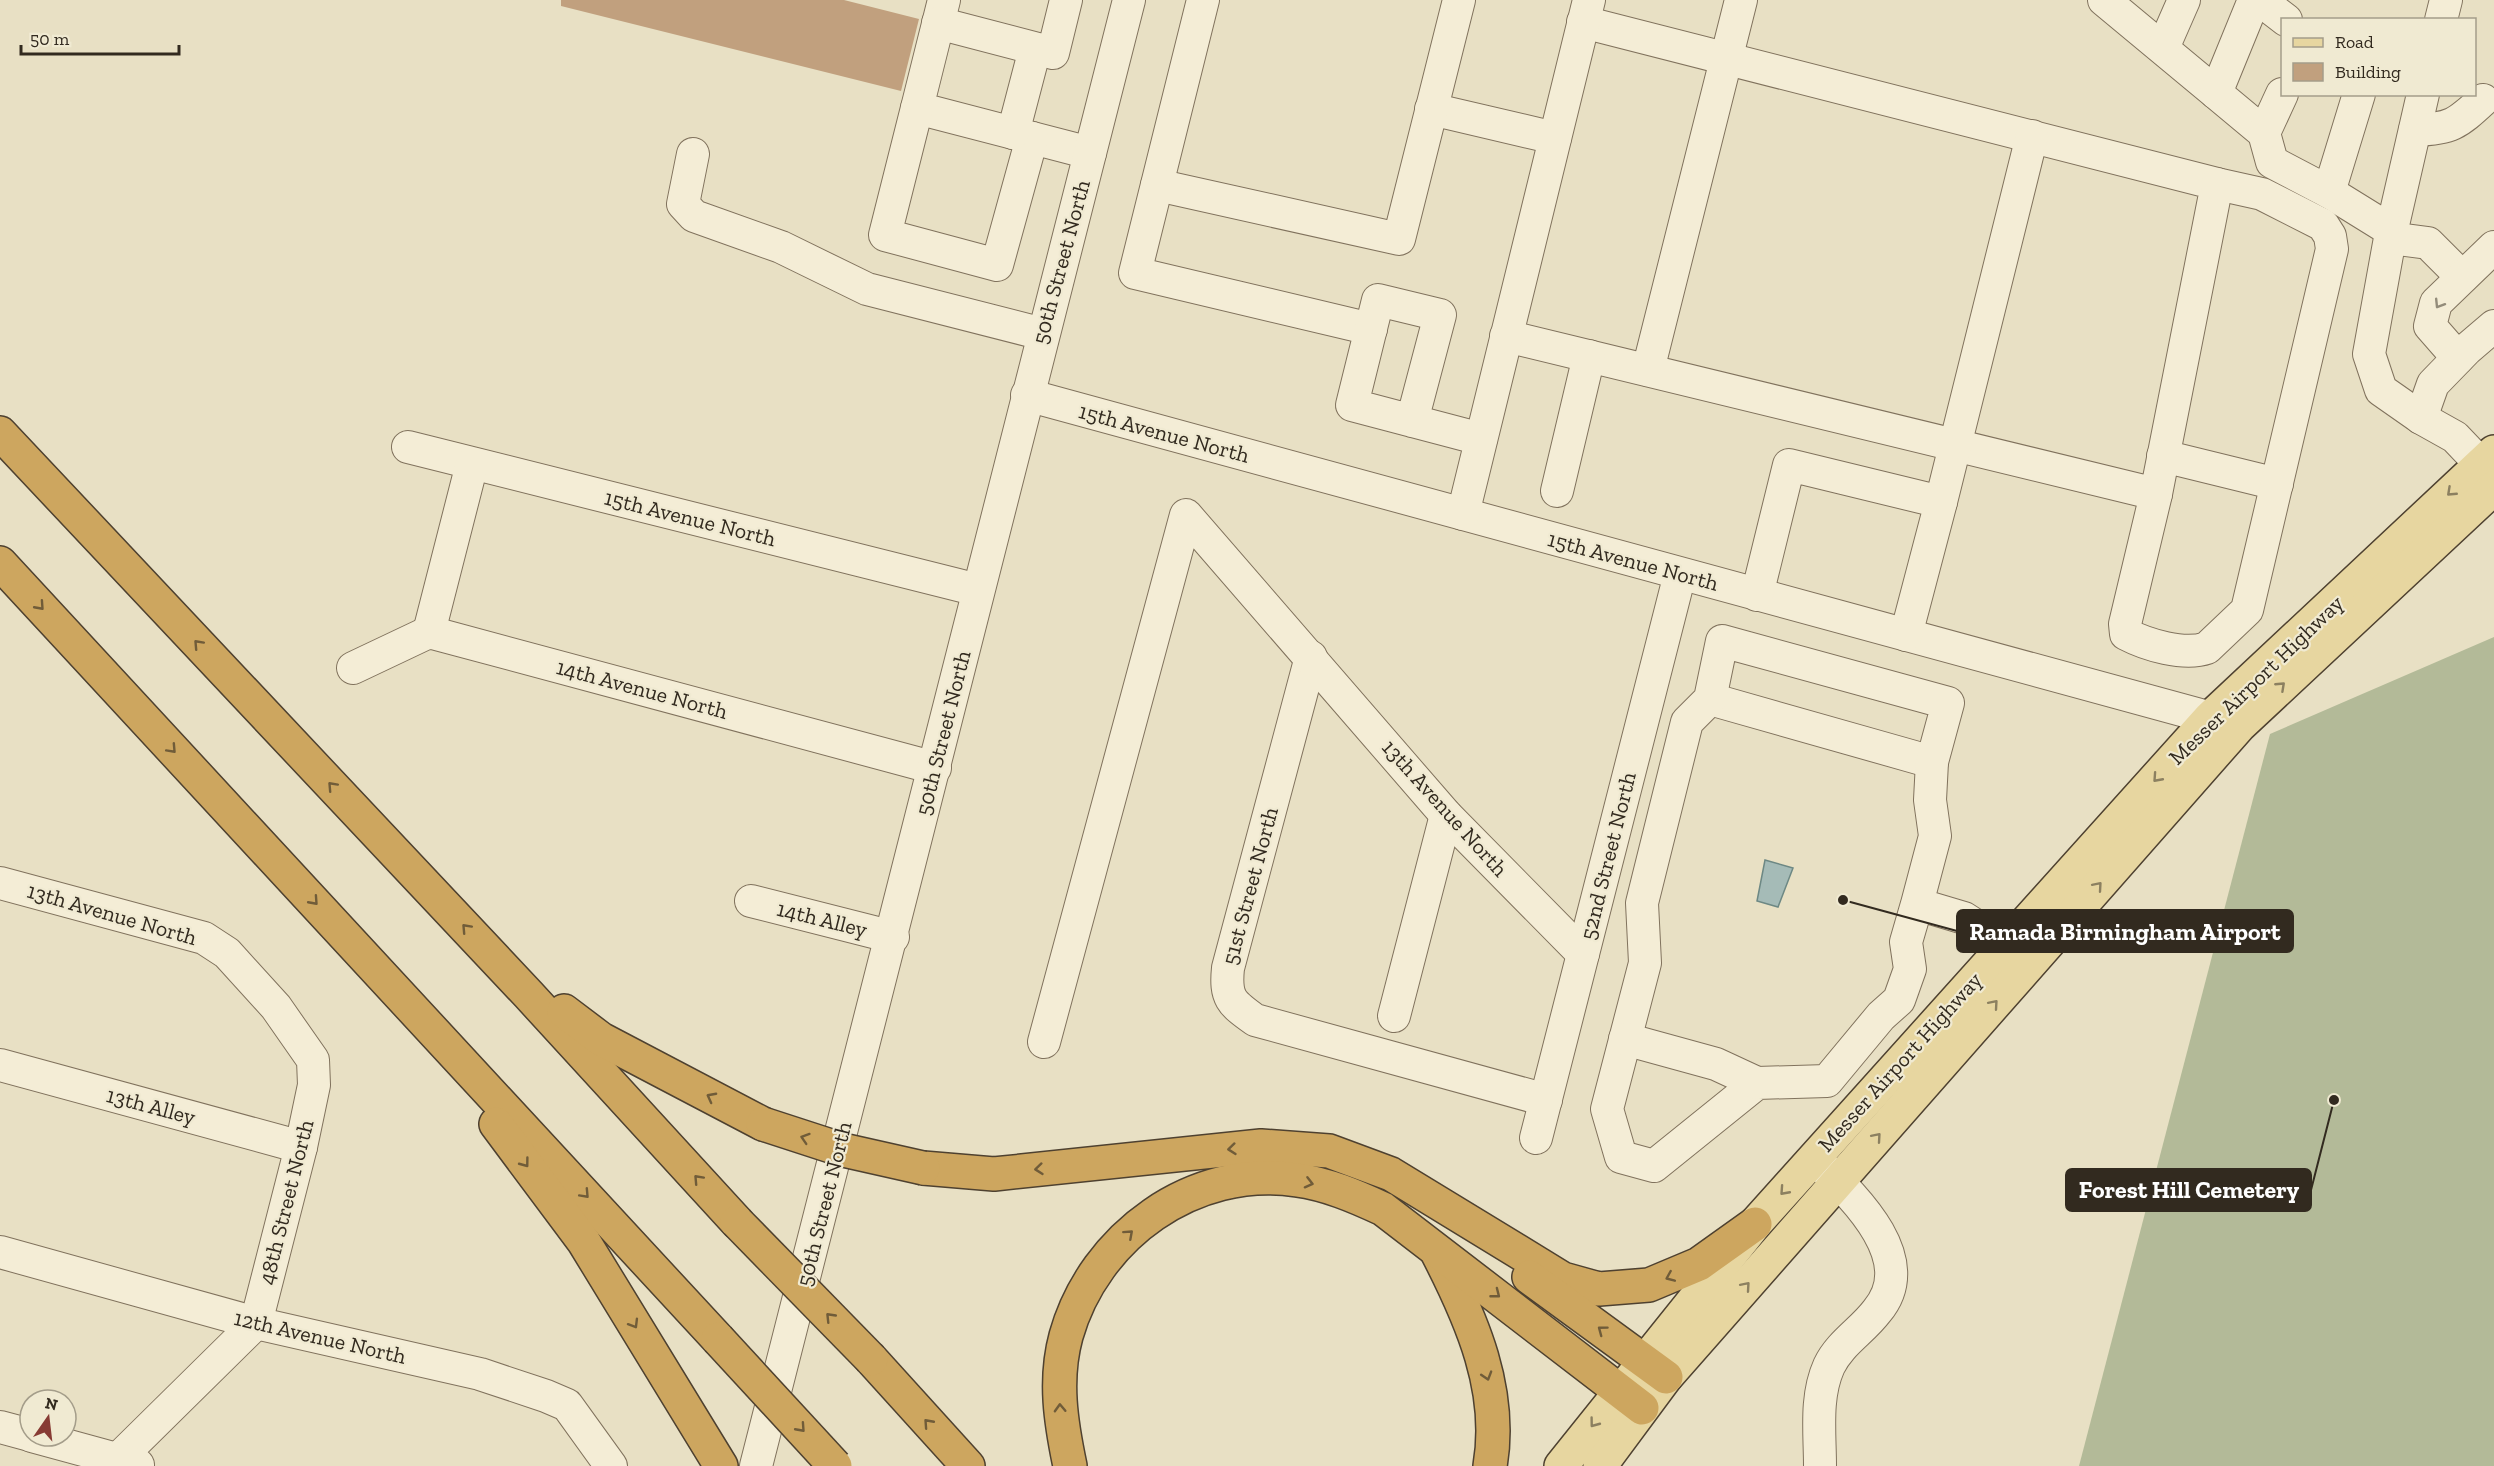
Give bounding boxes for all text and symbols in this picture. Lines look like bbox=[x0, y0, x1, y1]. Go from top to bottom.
scale bar bbox=[21, 18, 178, 56]
legend bbox=[2281, 18, 2476, 96]
text: 50 m bbox=[30, 28, 70, 50]
text: Road bbox=[2335, 31, 2374, 53]
text: Building bbox=[2335, 61, 2401, 83]
street label: 50th Street North bbox=[1026, 176, 1096, 347]
one-way arrow bbox=[2435, 297, 2446, 308]
street label: 15th Avenue North bbox=[1076, 397, 1253, 469]
street label: 15th Avenue North bbox=[601, 484, 779, 553]
one-way arrow bbox=[2448, 485, 2458, 496]
street label: 15th Avenue North bbox=[1545, 525, 1722, 597]
street label: Messer Airport Highway bbox=[2163, 589, 2350, 770]
one-way arrow bbox=[32, 599, 43, 610]
one-way arrow bbox=[194, 640, 205, 651]
street label: 50th Street North bbox=[909, 647, 977, 818]
street label: 14th Avenue North bbox=[553, 653, 731, 725]
one-way arrow bbox=[2275, 682, 2285, 693]
street label: 13th Avenue North bbox=[1376, 734, 1514, 883]
one-way arrow bbox=[165, 743, 176, 753]
street label: 52nd Street North bbox=[1574, 769, 1642, 943]
one-way arrow bbox=[2153, 771, 2164, 781]
one-way arrow bbox=[328, 782, 339, 792]
street label: 51st Street North bbox=[1216, 803, 1284, 968]
street label: 13th Avenue North bbox=[24, 877, 201, 951]
one-way arrow bbox=[2091, 882, 2102, 893]
one-way arrow bbox=[306, 893, 317, 904]
street label: 14th Alley bbox=[774, 895, 871, 943]
callout: Ramada Birmingham Airport bbox=[1957, 910, 2293, 952]
text: Ramada Birmingham Airport bbox=[1969, 917, 2281, 946]
one-way arrow bbox=[462, 924, 473, 935]
street label: Messer Airport Highway bbox=[1812, 966, 1988, 1157]
one-way arrow bbox=[1987, 1000, 1998, 1011]
street label: 13th Alley bbox=[104, 1081, 199, 1131]
one-way arrow bbox=[706, 1093, 717, 1104]
street label: 48th Street North bbox=[252, 1116, 320, 1287]
street label: 50th Street North bbox=[790, 1118, 858, 1289]
one-way arrow bbox=[800, 1133, 811, 1145]
one-way arrow bbox=[1870, 1134, 1881, 1144]
one-way arrow bbox=[1228, 1142, 1237, 1155]
one-way arrow bbox=[517, 1156, 528, 1167]
one-way arrow bbox=[1034, 1162, 1043, 1175]
callout: Forest Hill Cemetery bbox=[2066, 1169, 2311, 1211]
one-way arrow bbox=[694, 1175, 705, 1186]
one-way arrow bbox=[1304, 1175, 1314, 1188]
text: Forest Hill Cemetery bbox=[2079, 1175, 2300, 1204]
one-way arrow bbox=[1780, 1184, 1791, 1195]
one-way arrow bbox=[578, 1187, 589, 1198]
one-way arrow bbox=[1122, 1230, 1133, 1241]
one-way arrow bbox=[1666, 1269, 1677, 1281]
one-way arrow bbox=[1739, 1282, 1750, 1293]
one-way arrow bbox=[1489, 1286, 1500, 1297]
street label: 12th Avenue North bbox=[231, 1304, 409, 1370]
one-way arrow bbox=[826, 1314, 837, 1325]
one-way arrow bbox=[626, 1318, 638, 1328]
one-way arrow bbox=[1597, 1326, 1608, 1337]
one-way arrow bbox=[1480, 1370, 1492, 1381]
north arrow bbox=[18, 1388, 78, 1448]
text: N bbox=[43, 1393, 60, 1415]
one-way arrow bbox=[1054, 1404, 1067, 1413]
one-way arrow bbox=[1590, 1416, 1601, 1427]
one-way arrow bbox=[924, 1419, 935, 1429]
one-way arrow bbox=[793, 1421, 804, 1432]

